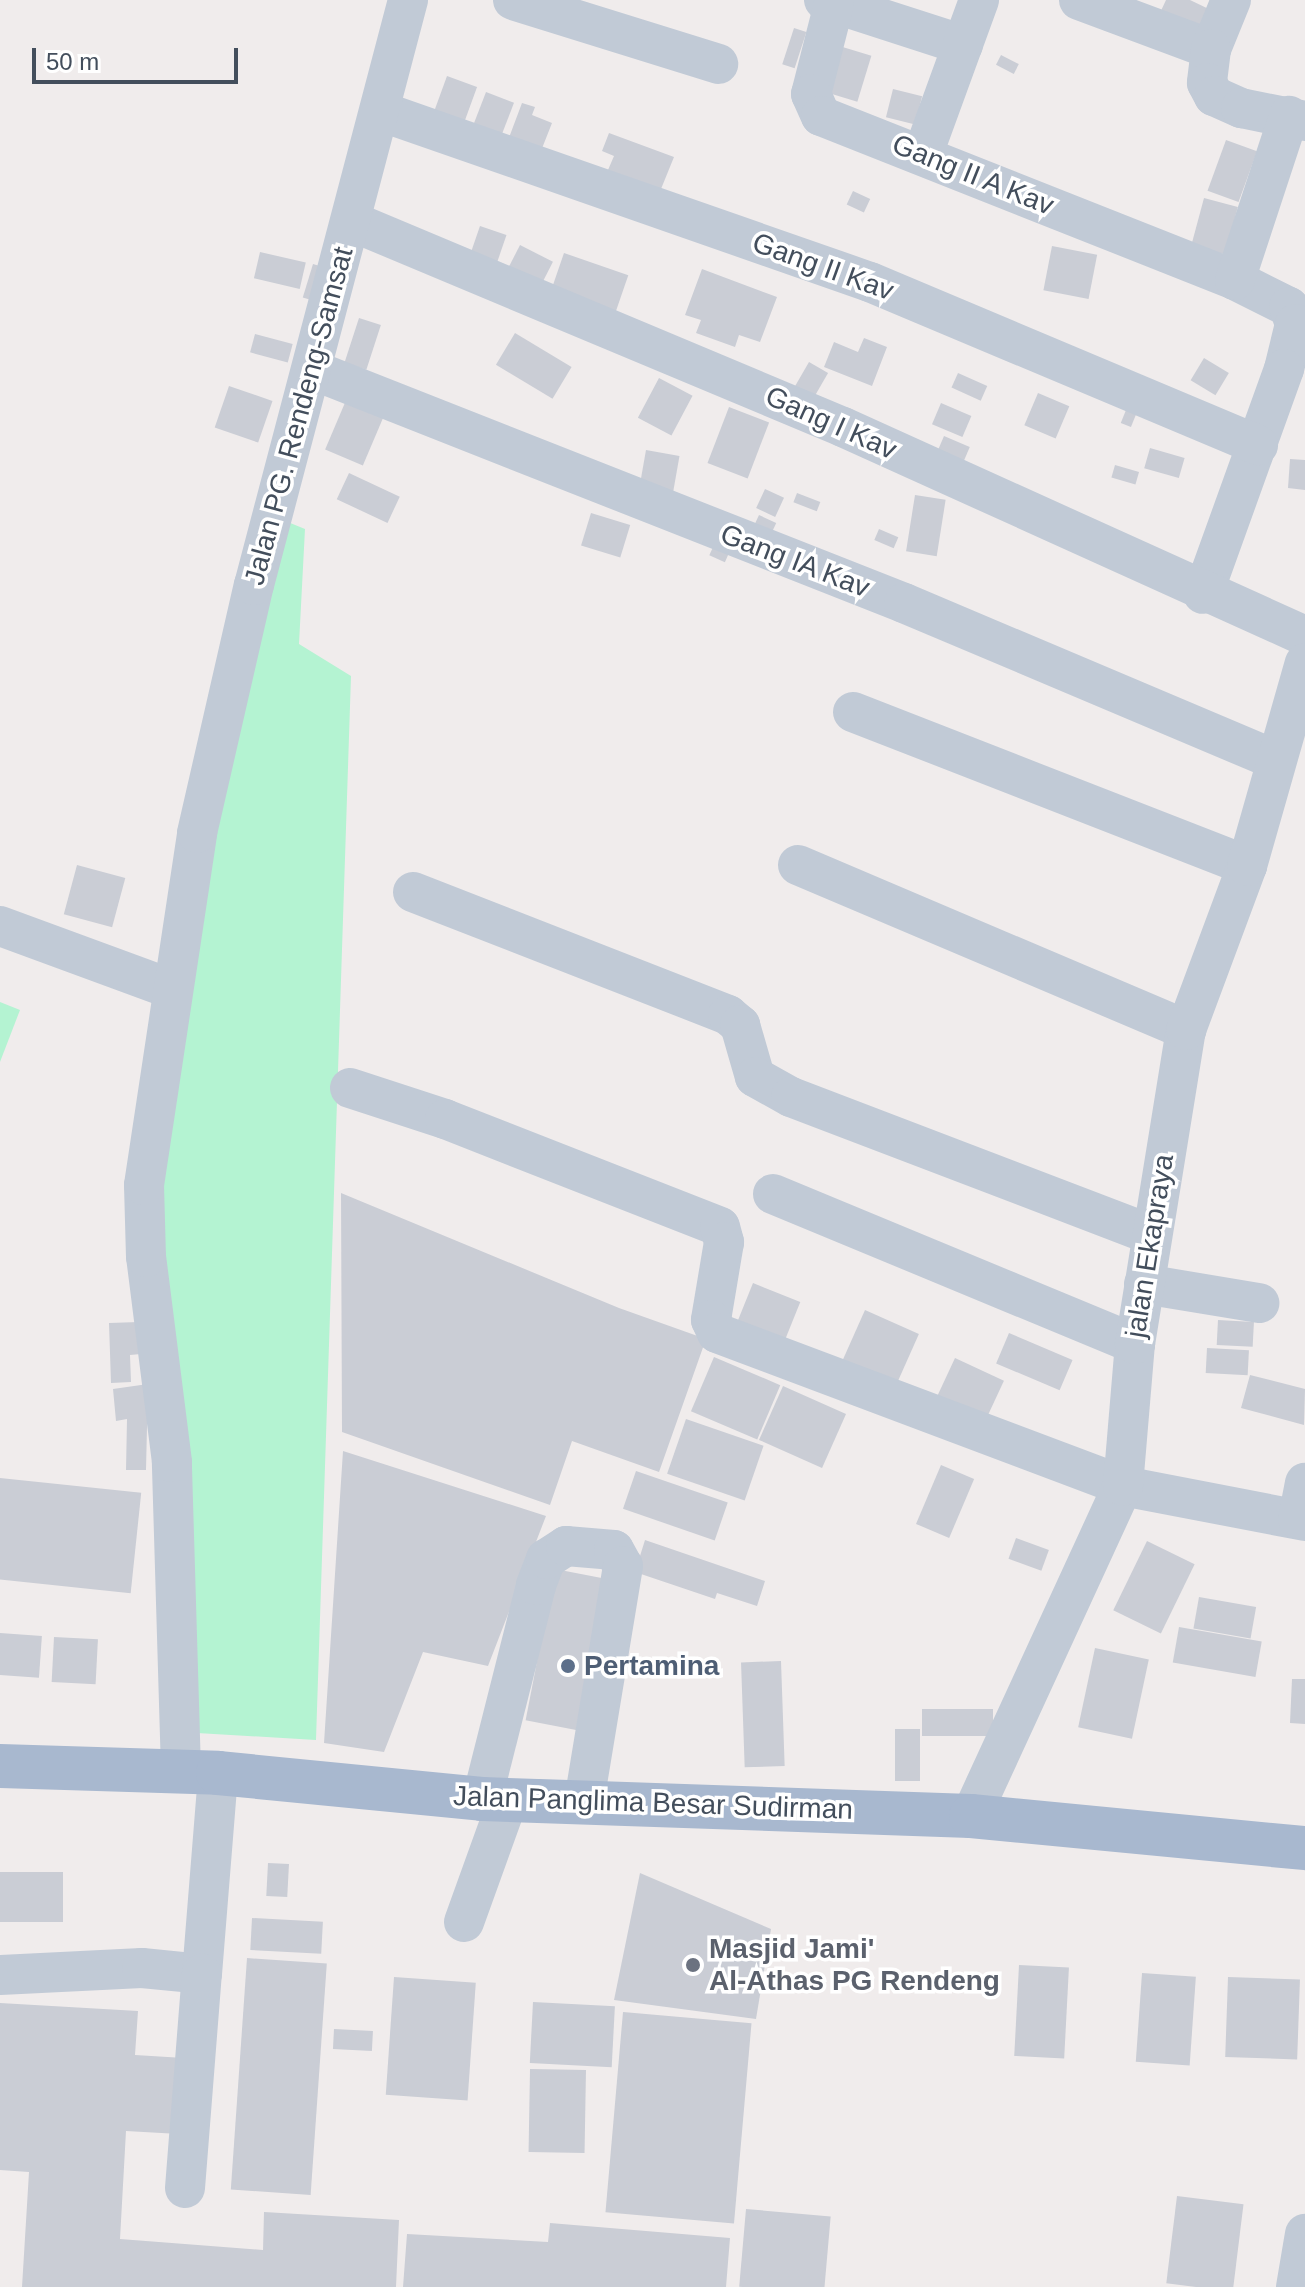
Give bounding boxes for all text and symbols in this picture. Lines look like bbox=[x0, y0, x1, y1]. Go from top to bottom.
scale bar bbox=[36, 32, 242, 82]
text: 50 m bbox=[46, 48, 99, 75]
street label: Gang II A Kav bbox=[886, 127, 1060, 223]
street label: Gang II Kav bbox=[748, 226, 898, 308]
street label: Jalan PG. Rendeng-Samsat bbox=[238, 243, 360, 589]
street label: Gang I Kav bbox=[760, 379, 902, 467]
street label: Gang IA Kav bbox=[715, 517, 875, 605]
street label: jalan Ekapraya bbox=[1119, 1152, 1181, 1340]
place label: Pertamina bbox=[584, 1649, 719, 1683]
marker: Pertamina bbox=[559, 1657, 577, 1675]
street label: Jalan Panglima Besar Sudirman bbox=[453, 1779, 853, 1827]
place label: Masjid Jami' Al-Athas PG Rendeng bbox=[709, 1932, 1000, 1998]
marker: Masjid Jami' Al-Athas PG Rendeng bbox=[684, 1956, 702, 1974]

